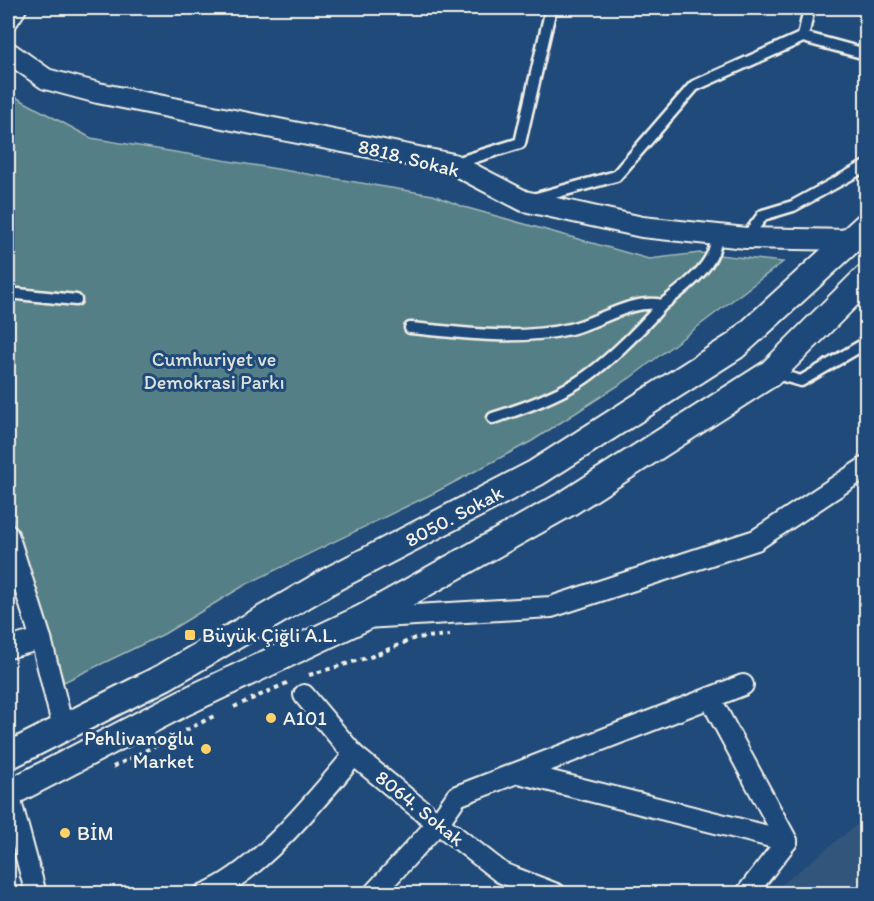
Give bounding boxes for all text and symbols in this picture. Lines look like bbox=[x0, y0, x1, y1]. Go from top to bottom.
street label: 8818. Sokak bbox=[356, 134, 462, 182]
park label: Cumhuriyet ve Demokrasi Parkı bbox=[143, 347, 285, 394]
street label: 8050. Sokak bbox=[401, 480, 507, 552]
place label: Büyük Çiğli A.L. bbox=[202, 623, 337, 647]
marker: Büyük Çiğli A.L. bbox=[183, 628, 197, 642]
place label: A101 bbox=[283, 706, 327, 730]
marker: A101 bbox=[264, 711, 278, 725]
place label: Pehlivanoğlu Market bbox=[84, 726, 194, 773]
marker: Pehlivanoğlu Market bbox=[199, 742, 213, 756]
street label: 8064. Sokak bbox=[371, 765, 469, 851]
place label: BİM bbox=[77, 821, 114, 845]
marker: BİM bbox=[58, 826, 72, 840]

